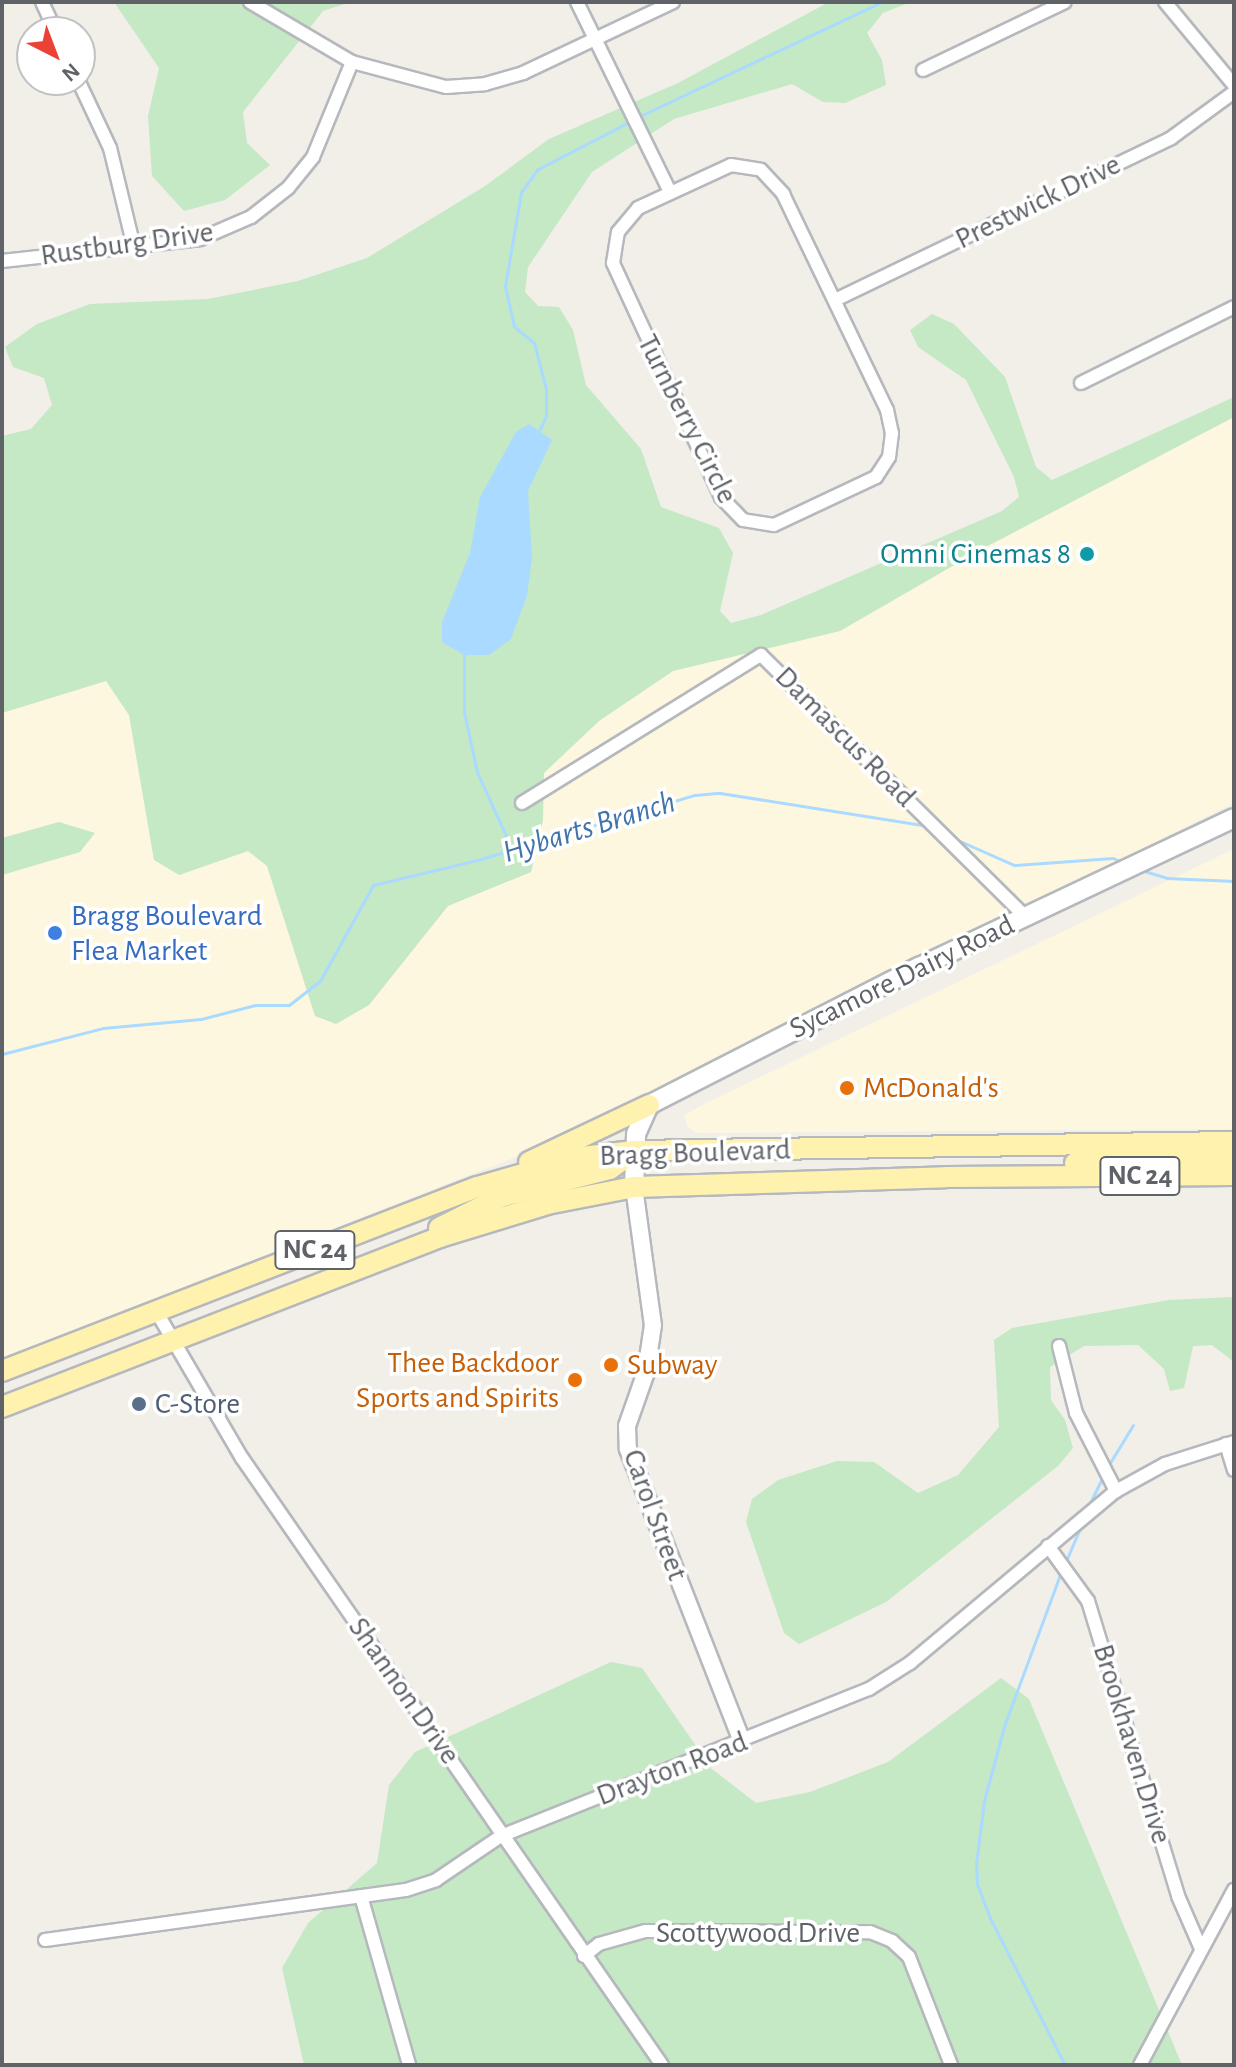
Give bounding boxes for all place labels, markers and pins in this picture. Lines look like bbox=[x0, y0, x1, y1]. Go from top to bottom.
place label: Omni Cinemas 8 bbox=[880, 536, 1071, 572]
marker: Omni Cinemas 8 bbox=[1078, 545, 1096, 563]
place label: Bragg Boulevard Flea Market bbox=[71, 898, 262, 968]
marker: Bragg Boulevard Flea Market bbox=[46, 924, 64, 942]
place label: McDonald's bbox=[863, 1070, 999, 1106]
marker: McDonald's bbox=[838, 1079, 856, 1097]
place label: Thee Backdoor Sports and Spirits bbox=[356, 1345, 559, 1416]
place label: Subway bbox=[627, 1347, 717, 1383]
marker: Subway bbox=[602, 1356, 620, 1374]
marker: Thee Backdoor Sports and Spirits bbox=[566, 1371, 584, 1389]
place label: C-Store bbox=[155, 1386, 240, 1422]
marker: C-Store bbox=[130, 1395, 148, 1413]

